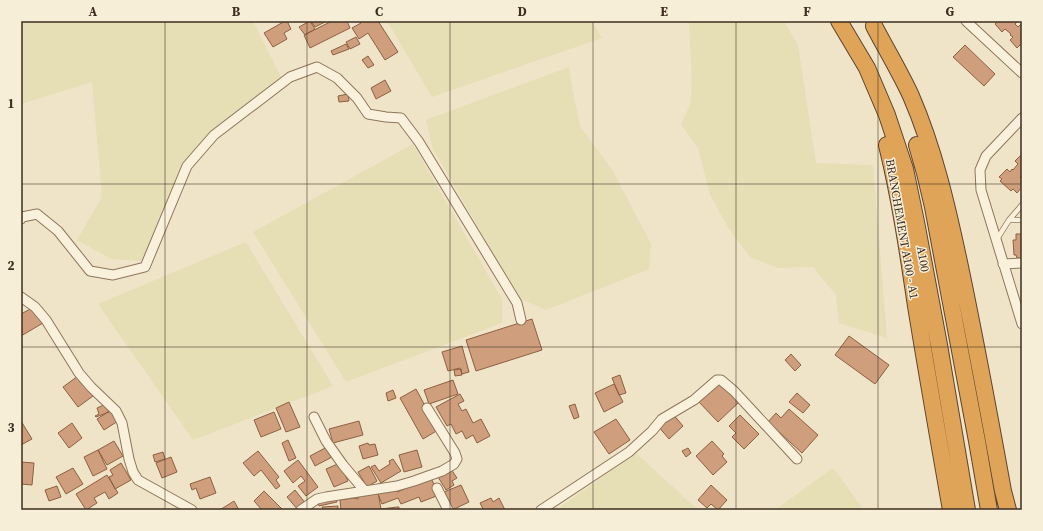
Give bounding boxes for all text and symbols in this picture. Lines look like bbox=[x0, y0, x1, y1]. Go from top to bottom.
text: A bbox=[89, 3, 98, 20]
text: B bbox=[232, 3, 241, 20]
text: C bbox=[375, 3, 383, 20]
text: D bbox=[517, 3, 527, 20]
text: E bbox=[660, 3, 668, 20]
text: F bbox=[803, 3, 811, 20]
text: G bbox=[946, 3, 955, 20]
text: 1 bbox=[7, 95, 15, 112]
street label: BRANCHEMENT A100 - A1 bbox=[882, 158, 922, 300]
street label: A100 bbox=[913, 245, 933, 273]
text: 2 bbox=[7, 257, 15, 274]
text: 3 bbox=[7, 419, 15, 436]

